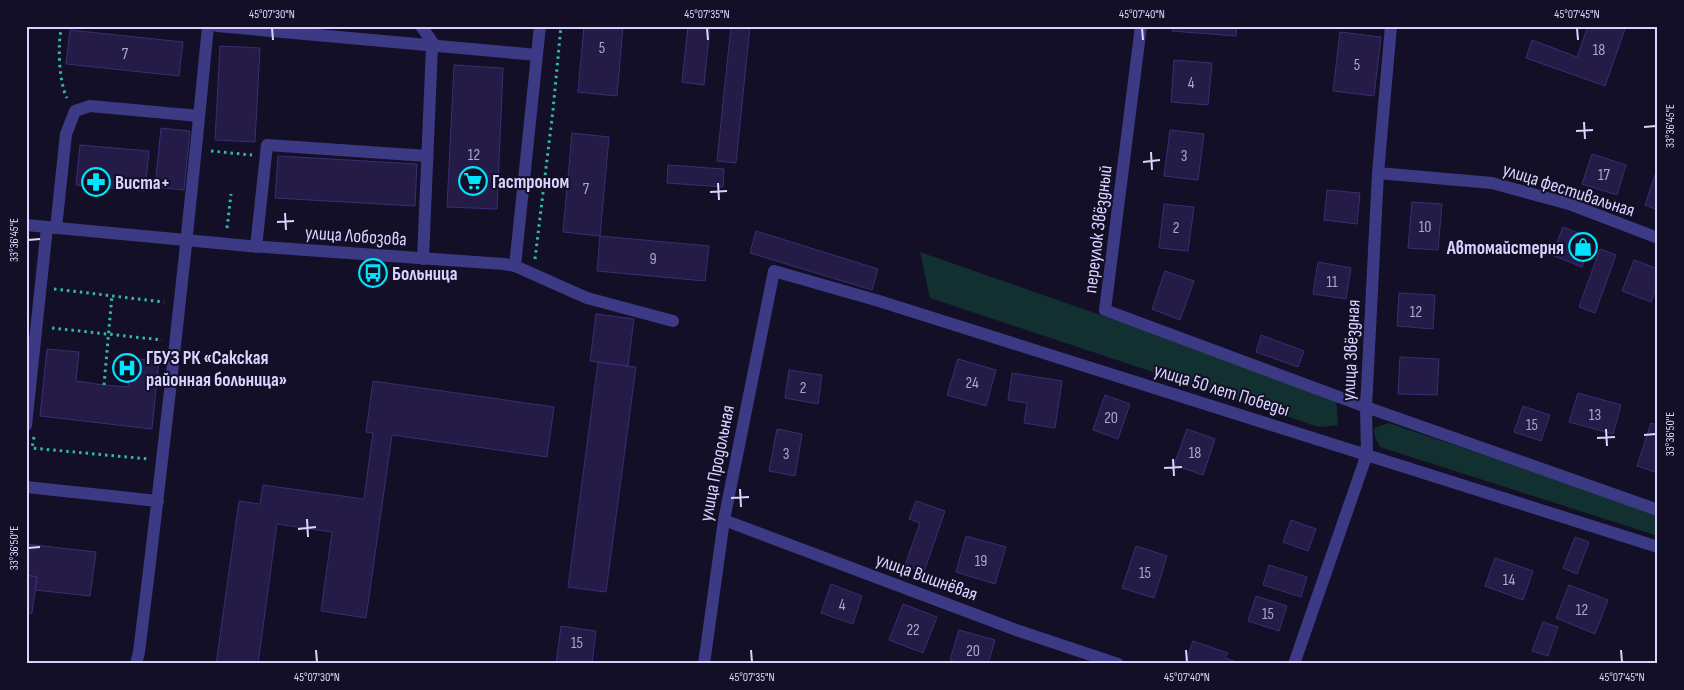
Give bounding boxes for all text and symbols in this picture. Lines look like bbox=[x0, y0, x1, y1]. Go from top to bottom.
text: 45°07'30"N bbox=[249, 7, 295, 22]
text: 45°07'35"N bbox=[684, 7, 730, 22]
text: 45°07'40"N bbox=[1119, 7, 1165, 22]
text: 45°07'45"N bbox=[1554, 7, 1600, 22]
house number: 5 bbox=[599, 39, 605, 58]
house number: 18 bbox=[1593, 41, 1605, 60]
house number: 7 bbox=[122, 45, 129, 64]
house number: 5 bbox=[1354, 56, 1360, 75]
house number: 4 bbox=[1188, 74, 1195, 93]
text: 33°36'45"E bbox=[1663, 104, 1678, 148]
house number: 12 bbox=[468, 146, 480, 165]
house number: 3 bbox=[1181, 147, 1187, 166]
street label: улица фестивальная bbox=[1500, 158, 1637, 223]
street label: переулок Звёздный bbox=[1079, 164, 1118, 294]
supermarket icon: Гастроном bbox=[458, 166, 488, 196]
house number: 17 bbox=[1598, 166, 1611, 185]
pharmacy icon: Виста+ bbox=[81, 167, 111, 197]
place label: Гастроном bbox=[492, 171, 569, 194]
place label: Виста+ bbox=[115, 172, 170, 195]
house number: 7 bbox=[583, 180, 590, 199]
text: 33°36'45"E bbox=[7, 218, 22, 262]
house number: 10 bbox=[1419, 218, 1431, 237]
house number: 2 bbox=[1173, 219, 1179, 238]
street label: улица Лобозова bbox=[304, 221, 408, 252]
shop icon: Автомайстерня bbox=[1568, 232, 1598, 262]
place label: Автомайстерня bbox=[1446, 237, 1564, 260]
house number: 9 bbox=[649, 250, 657, 269]
bus stop icon: Больница bbox=[358, 258, 388, 288]
place label: Больница bbox=[392, 263, 458, 286]
house number: 11 bbox=[1326, 273, 1338, 292]
street label: улица Звёздная bbox=[1337, 299, 1366, 401]
house number: 12 bbox=[1410, 303, 1422, 322]
place label: ГБУЗ РК «Сакская районная больница» bbox=[146, 347, 287, 392]
hospital icon: ГБУЗ РК «Сакская районная больница» bbox=[112, 353, 142, 383]
street label: улица 50 лет Победы bbox=[1151, 359, 1292, 422]
house number: 24 bbox=[965, 374, 979, 393]
house number: 2 bbox=[800, 379, 806, 398]
street label: улица Продольная bbox=[695, 403, 740, 523]
house number: 13 bbox=[1589, 406, 1601, 425]
house number: 20 bbox=[1104, 409, 1118, 428]
text: 33°36'50"E bbox=[1663, 412, 1678, 456]
house number: 15 bbox=[1526, 416, 1538, 435]
house number: 18 bbox=[1189, 444, 1201, 463]
house number: 3 bbox=[783, 445, 789, 464]
text: 33°36'50"E bbox=[7, 526, 22, 570]
street label: улица Вишнёвая bbox=[872, 548, 981, 606]
house number: 19 bbox=[975, 552, 987, 571]
house number: 15 bbox=[1139, 564, 1151, 583]
house number: 14 bbox=[1503, 571, 1515, 590]
house number: 4 bbox=[839, 596, 846, 615]
house number: 12 bbox=[1576, 601, 1588, 620]
house number: 15 bbox=[1262, 605, 1274, 624]
house number: 22 bbox=[906, 621, 920, 640]
house number: 15 bbox=[571, 634, 583, 653]
house number: 20 bbox=[966, 642, 980, 661]
text: 45°07'30"N bbox=[294, 670, 340, 685]
text: 45°07'35"N bbox=[729, 670, 775, 685]
text: 45°07'40"N bbox=[1164, 670, 1210, 685]
text: 45°07'45"N bbox=[1599, 670, 1645, 685]

